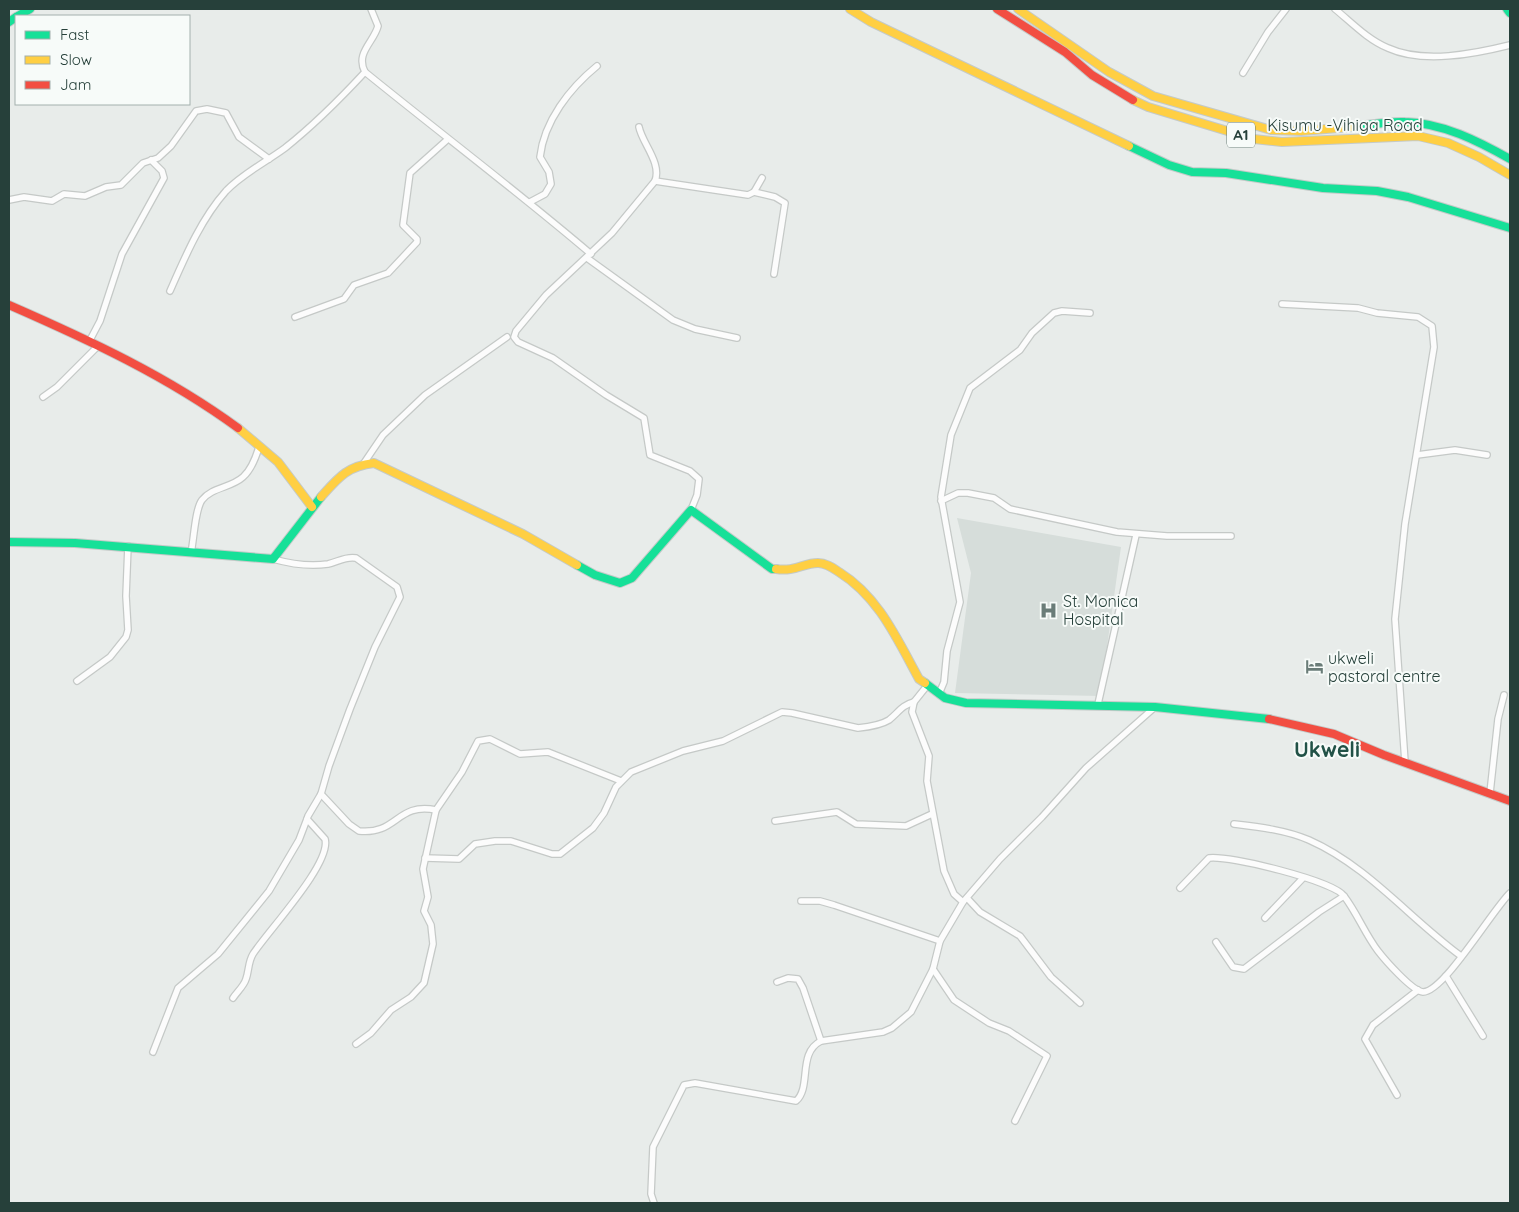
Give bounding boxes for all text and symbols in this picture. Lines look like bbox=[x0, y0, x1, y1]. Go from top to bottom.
legend bbox=[15, 15, 190, 105]
text: Fast bbox=[60, 25, 89, 44]
text: Slow bbox=[60, 50, 92, 69]
text: Jam bbox=[60, 75, 91, 94]
street label: Kisumu -Vihiga Road bbox=[1267, 115, 1423, 135]
road number: A1 bbox=[1227, 122, 1255, 148]
place label: St. Monica Hospital bbox=[1063, 591, 1138, 629]
hospital icon: St. Monica Hospital bbox=[1039, 600, 1059, 620]
place label: ukweli pastoral centre bbox=[1328, 648, 1440, 686]
hotel icon: ukweli pastoral centre bbox=[1304, 657, 1324, 677]
district label: Ukweli bbox=[1294, 736, 1360, 762]

